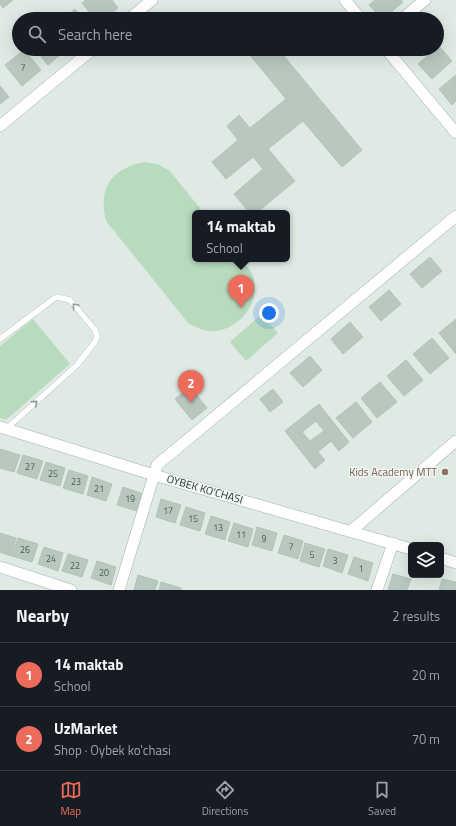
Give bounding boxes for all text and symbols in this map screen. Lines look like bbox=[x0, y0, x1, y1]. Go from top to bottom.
search box bbox=[12, 12, 444, 56]
icon: search bbox=[26, 23, 48, 45]
text: Search here bbox=[58, 23, 132, 46]
house number: 7 bbox=[20, 61, 26, 74]
popup bbox=[192, 210, 290, 262]
text: 14 maktab bbox=[206, 215, 276, 238]
text: School bbox=[206, 238, 243, 258]
pin: 1 bbox=[228, 275, 254, 308]
one-way arrow bbox=[72, 303, 79, 311]
your location bbox=[259, 303, 279, 323]
pin: 2 bbox=[178, 370, 204, 403]
one-way arrow bbox=[30, 400, 38, 408]
house number: 27 bbox=[25, 460, 35, 473]
place label: Kids Academy MTT bbox=[349, 464, 437, 480]
house number: 25 bbox=[48, 467, 58, 480]
marker: Kids Academy MTT bbox=[440, 467, 450, 477]
street label: OYBEK KO'CHASI bbox=[165, 470, 245, 508]
house number: 23 bbox=[71, 475, 81, 488]
house number: 21 bbox=[94, 482, 104, 495]
house number: 19 bbox=[125, 492, 135, 505]
house number: 17 bbox=[163, 504, 173, 517]
house number: 15 bbox=[188, 512, 198, 525]
house number: 13 bbox=[213, 521, 223, 534]
house number: 11 bbox=[236, 528, 246, 541]
house number: 9 bbox=[261, 532, 267, 545]
house number: 7 bbox=[288, 540, 294, 553]
map controls bbox=[408, 542, 444, 578]
button: layers bbox=[408, 542, 444, 578]
house number: 26 bbox=[20, 543, 30, 556]
house number: 5 bbox=[309, 548, 315, 561]
house number: 24 bbox=[46, 552, 56, 565]
house number: 3 bbox=[332, 554, 338, 567]
house number: 22 bbox=[70, 559, 80, 572]
house number: 1 bbox=[358, 562, 364, 575]
house number: 20 bbox=[99, 566, 109, 579]
text: Nearby bbox=[16, 603, 69, 629]
text: 2 results bbox=[392, 606, 440, 626]
text: 14 maktab bbox=[54, 653, 123, 676]
text: 1 bbox=[25, 665, 33, 685]
text: 20 m bbox=[412, 665, 440, 685]
text: School bbox=[54, 676, 90, 696]
text: UzMarket bbox=[54, 717, 117, 740]
text: 2 bbox=[25, 729, 33, 749]
text: 70 m bbox=[412, 729, 440, 749]
text: Shop · Oybek ko'chasi bbox=[54, 740, 171, 760]
tab: Map bbox=[60, 779, 82, 819]
tab: Directions bbox=[202, 779, 248, 819]
tab: Saved bbox=[368, 779, 396, 819]

